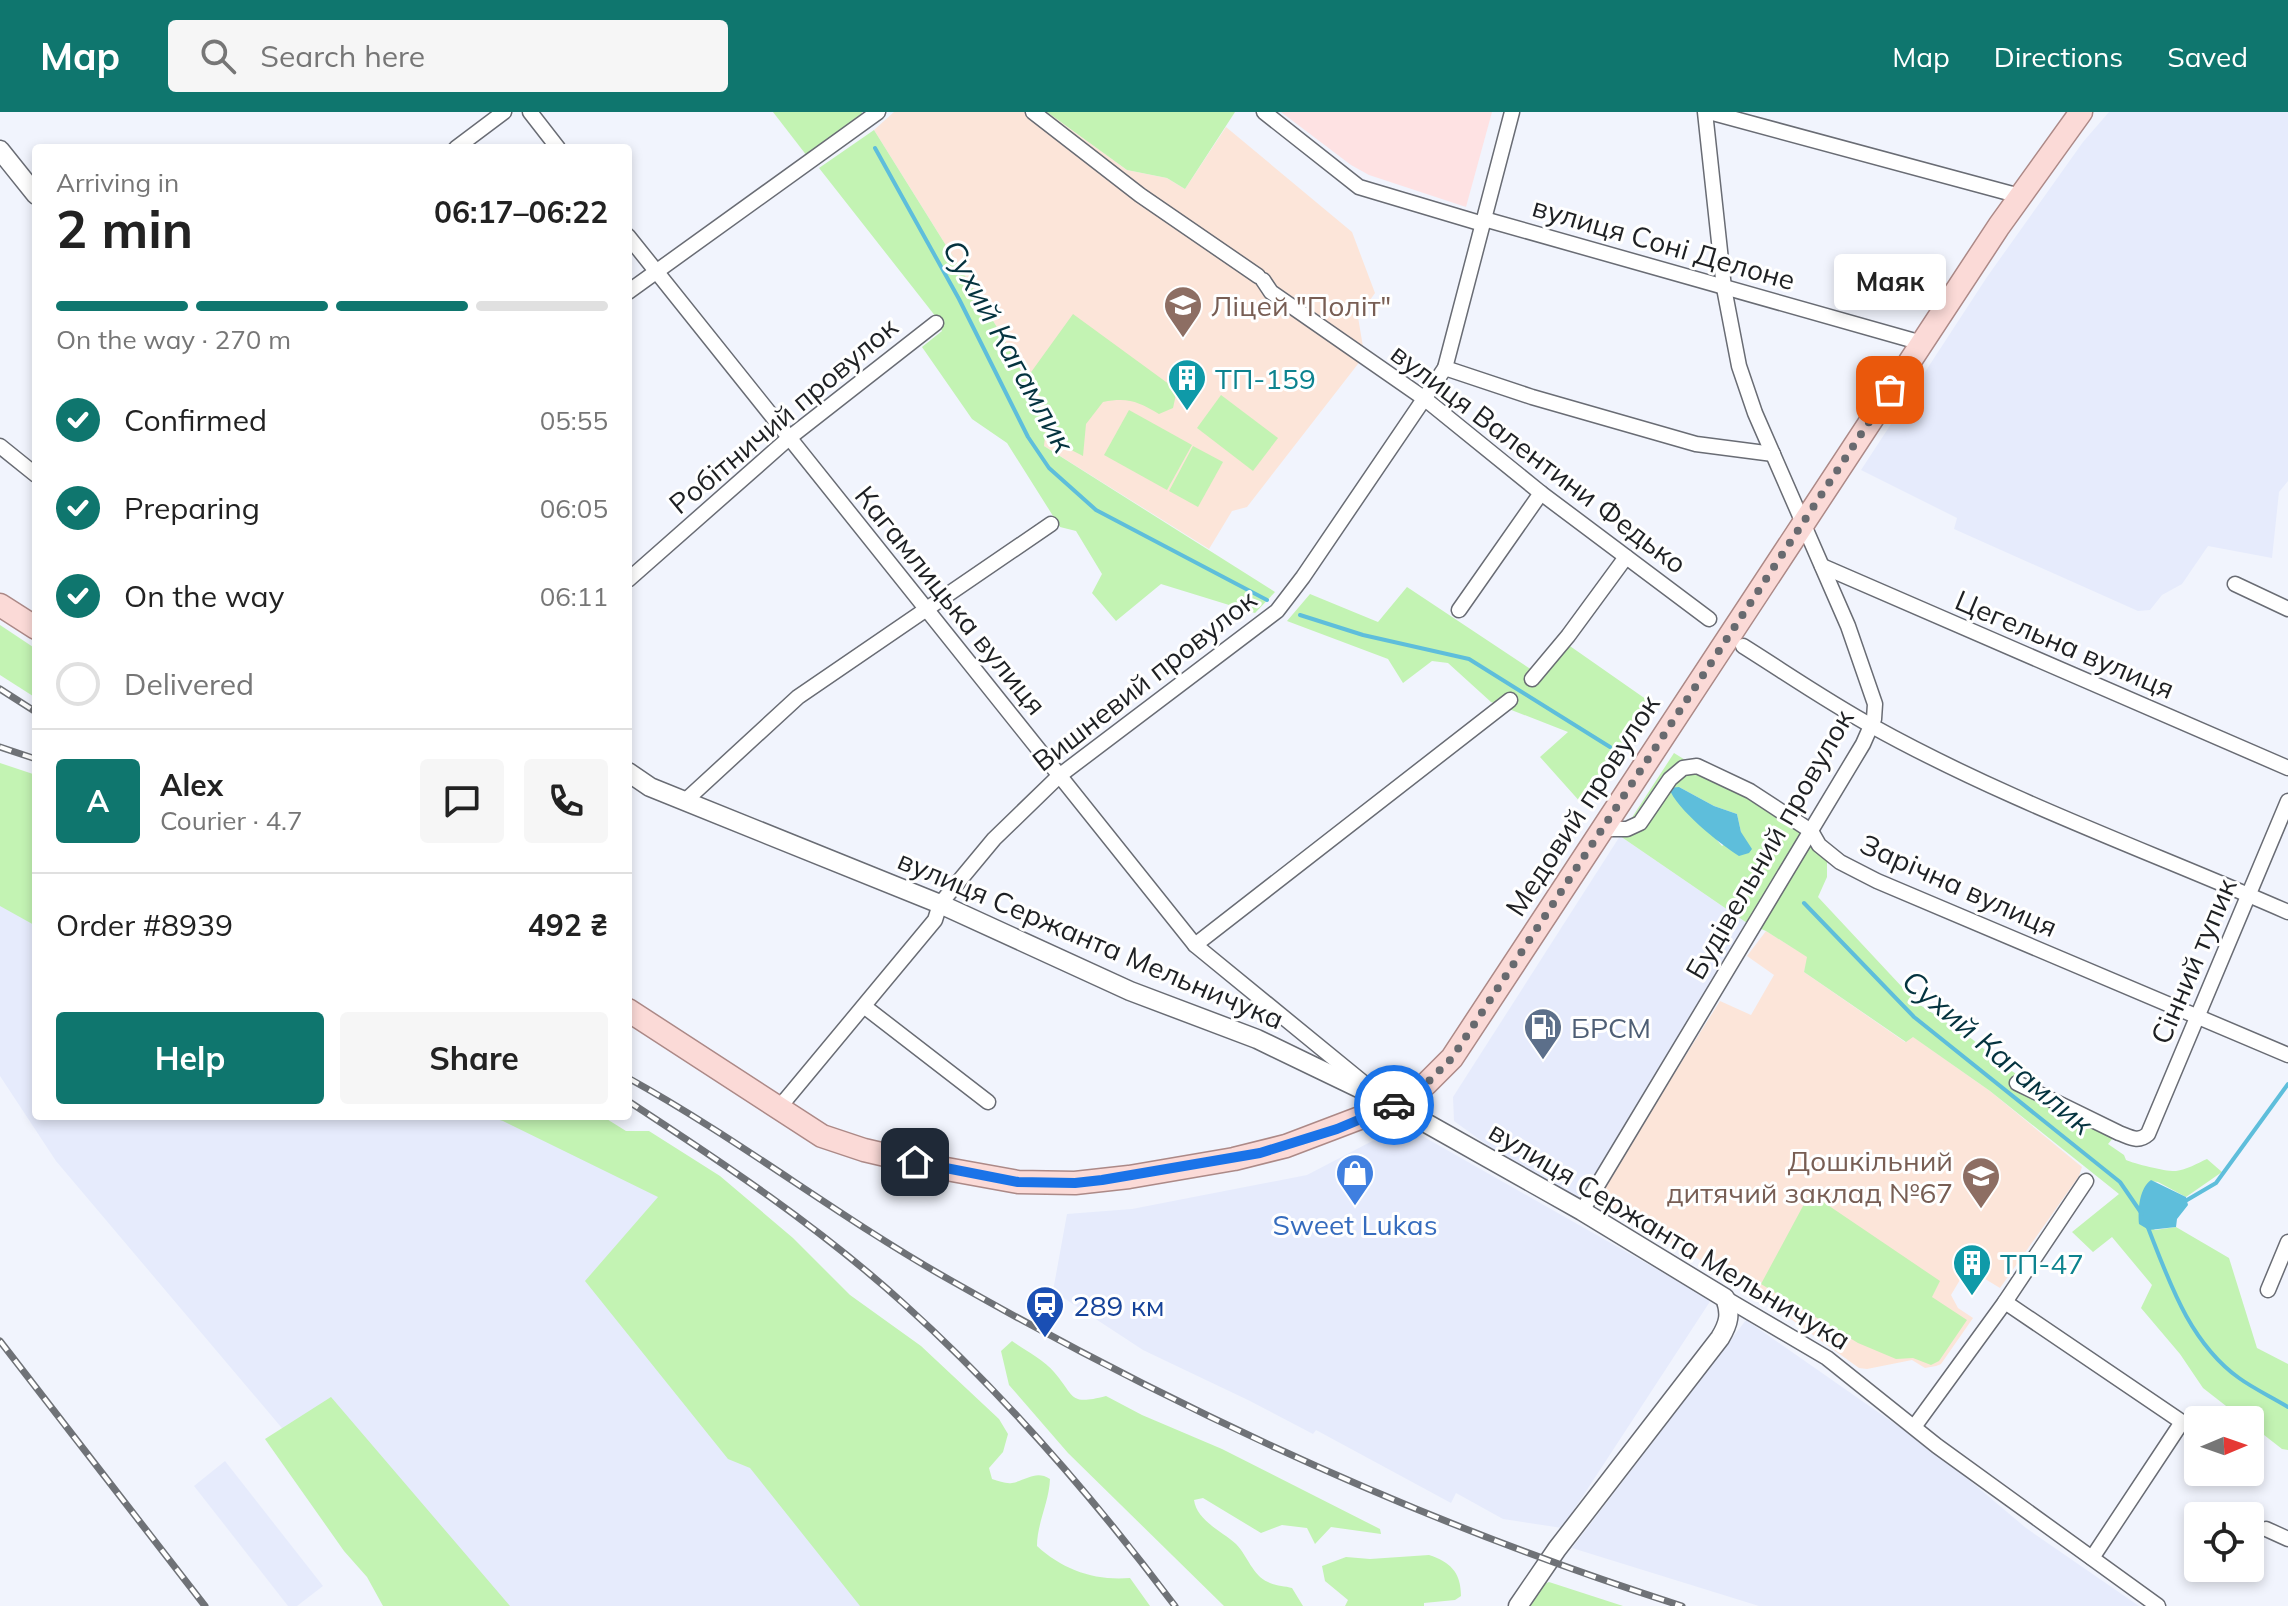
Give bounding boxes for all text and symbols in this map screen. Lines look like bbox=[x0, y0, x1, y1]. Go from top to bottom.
search box bbox=[168, 20, 728, 92]
text: Map bbox=[40, 32, 120, 80]
icon: search bbox=[196, 34, 240, 78]
text: Search here bbox=[260, 37, 425, 75]
text: Map bbox=[1892, 39, 1950, 74]
text: Directions bbox=[1994, 39, 2123, 74]
text: Saved bbox=[2167, 39, 2248, 74]
text: Arriving in bbox=[56, 166, 179, 199]
street label: вулиця Соні Делоне bbox=[1528, 189, 1800, 297]
text: 06:17–06:22 bbox=[434, 193, 608, 231]
text: 2 min bbox=[56, 196, 193, 261]
water label: Сухий Кагамлик bbox=[935, 233, 1084, 460]
callout: Маяк bbox=[1834, 254, 1946, 310]
text: Маяк bbox=[1856, 265, 1924, 298]
school or university icon: Ліцей "Політ" bbox=[1162, 284, 1204, 339]
place label: Ліцей "Політ" bbox=[1211, 288, 1391, 323]
street label: Робітничий провулок bbox=[662, 309, 905, 521]
text: On the way · 270 m bbox=[56, 323, 291, 356]
street label: вулиця Валентини Федько bbox=[1384, 335, 1694, 581]
pin bbox=[1856, 356, 1924, 424]
building icon: ТП-159 bbox=[1166, 357, 1208, 412]
place label: ТП-159 bbox=[1215, 361, 1316, 396]
icon: bag bbox=[1868, 368, 1912, 412]
icon: check bbox=[56, 398, 100, 442]
text: Confirmed bbox=[124, 401, 267, 439]
text: 05:55 bbox=[540, 404, 608, 437]
street label: Кагамлицька вулиця bbox=[848, 478, 1054, 722]
icon: check bbox=[56, 486, 100, 530]
text: Preparing bbox=[124, 489, 260, 527]
text: 06:05 bbox=[540, 492, 608, 525]
icon: check bbox=[56, 574, 100, 618]
text: On the way bbox=[124, 577, 284, 615]
text: 06:11 bbox=[540, 580, 608, 613]
street label: Вишневий провулок bbox=[1025, 581, 1264, 778]
street label: Цегельна вулиця bbox=[1950, 582, 2180, 706]
text: Delivered bbox=[124, 665, 254, 703]
street label: Медовий провулок bbox=[1497, 687, 1667, 922]
street label: Будівельний провулок bbox=[1677, 702, 1861, 985]
button: chat bbox=[420, 759, 504, 843]
button: phone bbox=[524, 759, 608, 843]
text: Alex bbox=[160, 766, 223, 804]
text: A bbox=[87, 782, 109, 820]
text: Courier · 4.7 bbox=[160, 804, 303, 837]
street label: Зарічна вулиця bbox=[1855, 826, 2063, 944]
street label: вулиця Сержанта Мельничука bbox=[893, 842, 1289, 1036]
street label: Сінний тупик bbox=[2142, 872, 2244, 1049]
text: Order #8939 bbox=[56, 906, 233, 944]
text: 492 ₴ bbox=[528, 906, 608, 944]
water label: Сухий Кагамлик bbox=[1895, 961, 2102, 1143]
fuel station icon: БРСМ bbox=[1522, 1006, 1564, 1061]
place label: БРСМ bbox=[1571, 1010, 1651, 1045]
button: Help bbox=[56, 1012, 324, 1104]
button: Share bbox=[340, 1012, 608, 1104]
courier bbox=[1354, 1065, 1434, 1145]
icon: car bbox=[1372, 1083, 1416, 1127]
street label: вулиця Сержанта Мельничука bbox=[1483, 1113, 1857, 1357]
pin bbox=[881, 1128, 949, 1196]
icon: home bbox=[893, 1140, 937, 1184]
place label: Дошкільний дитячий заклад №67 bbox=[1667, 1143, 1953, 1210]
shop icon: Sweet Lukas bbox=[1334, 1152, 1376, 1207]
school or university icon: Дошкільний дитячий заклад №67 bbox=[1960, 1155, 2002, 1210]
place label: Sweet Lukas bbox=[1272, 1207, 1438, 1242]
building icon: ТП-47 bbox=[1951, 1242, 1993, 1297]
place label: ТП-47 bbox=[2000, 1246, 2084, 1281]
station icon: 289 км bbox=[1024, 1284, 1066, 1339]
place label: 289 км bbox=[1073, 1288, 1165, 1323]
north arrow bbox=[2184, 1406, 2264, 1486]
map controls bbox=[2184, 1406, 2264, 1582]
button: locate bbox=[2184, 1502, 2264, 1582]

